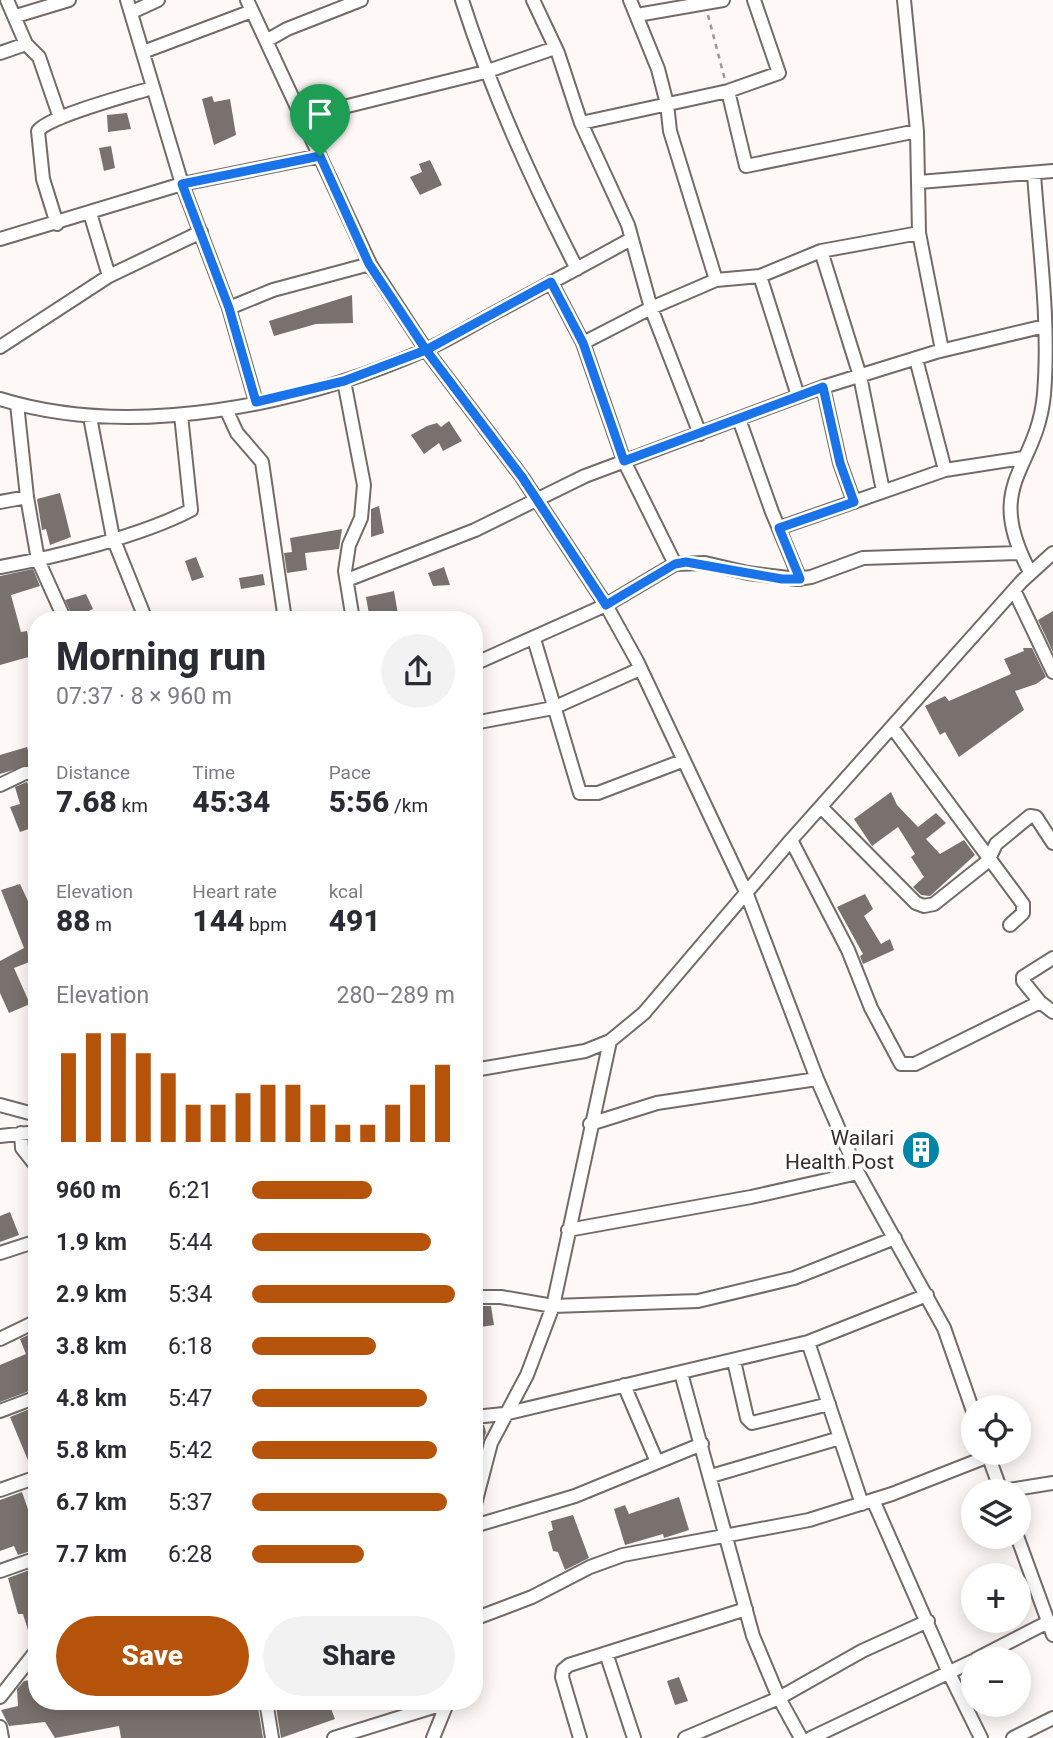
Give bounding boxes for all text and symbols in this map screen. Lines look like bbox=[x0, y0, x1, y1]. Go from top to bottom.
pin bbox=[290, 84, 350, 156]
icon: arrive bbox=[301, 95, 339, 133]
button: share bbox=[381, 634, 455, 708]
text: Morning run bbox=[56, 635, 266, 679]
text: 07:37 · 8 × 960 m bbox=[56, 683, 232, 710]
text: Distance bbox=[56, 761, 130, 784]
text: Time bbox=[192, 761, 235, 784]
text: Pace bbox=[329, 761, 371, 784]
text: 7.68 bbox=[56, 784, 117, 819]
text: 45:34 bbox=[192, 784, 270, 819]
text: 5:56 bbox=[329, 784, 389, 819]
text: km bbox=[117, 794, 148, 817]
text: /km bbox=[389, 794, 428, 817]
text: Elevation bbox=[56, 880, 133, 903]
text: Heart rate bbox=[192, 880, 277, 903]
text: kcal bbox=[329, 880, 363, 903]
text: 88 bbox=[56, 903, 91, 938]
text: 144 bbox=[192, 903, 244, 938]
text: 491 bbox=[329, 903, 381, 938]
text: m bbox=[91, 913, 112, 936]
text: bpm bbox=[244, 913, 287, 936]
text: Elevation bbox=[56, 982, 149, 1009]
text: 280–289 m bbox=[336, 982, 455, 1009]
place label: Wailari Health Post bbox=[785, 1126, 894, 1174]
building icon: Wailari Health Post bbox=[900, 1129, 942, 1171]
text: 960 m bbox=[56, 1177, 121, 1204]
text: 6:21 bbox=[168, 1177, 212, 1204]
text: 1.9 km bbox=[56, 1229, 127, 1256]
text: 5:44 bbox=[168, 1229, 212, 1256]
text: 2.9 km bbox=[56, 1281, 127, 1308]
text: 5:34 bbox=[168, 1281, 212, 1308]
text: 3.8 km bbox=[56, 1333, 127, 1360]
text: 6:18 bbox=[168, 1333, 212, 1360]
text: 4.8 km bbox=[56, 1385, 127, 1412]
text: 5:47 bbox=[168, 1385, 212, 1412]
map controls bbox=[961, 1395, 1031, 1717]
button: locate bbox=[961, 1395, 1031, 1465]
text: 5.8 km bbox=[56, 1437, 127, 1464]
text: 5:42 bbox=[168, 1437, 212, 1464]
button: layers bbox=[961, 1479, 1031, 1549]
text: 6.7 km bbox=[56, 1489, 127, 1516]
text: 5:37 bbox=[168, 1489, 212, 1516]
text: 7.7 km bbox=[56, 1541, 127, 1568]
text: 6:28 bbox=[168, 1541, 212, 1568]
button: + bbox=[961, 1563, 1031, 1633]
button: Save bbox=[56, 1616, 249, 1696]
button: Share bbox=[263, 1616, 455, 1696]
button: − bbox=[961, 1647, 1031, 1717]

